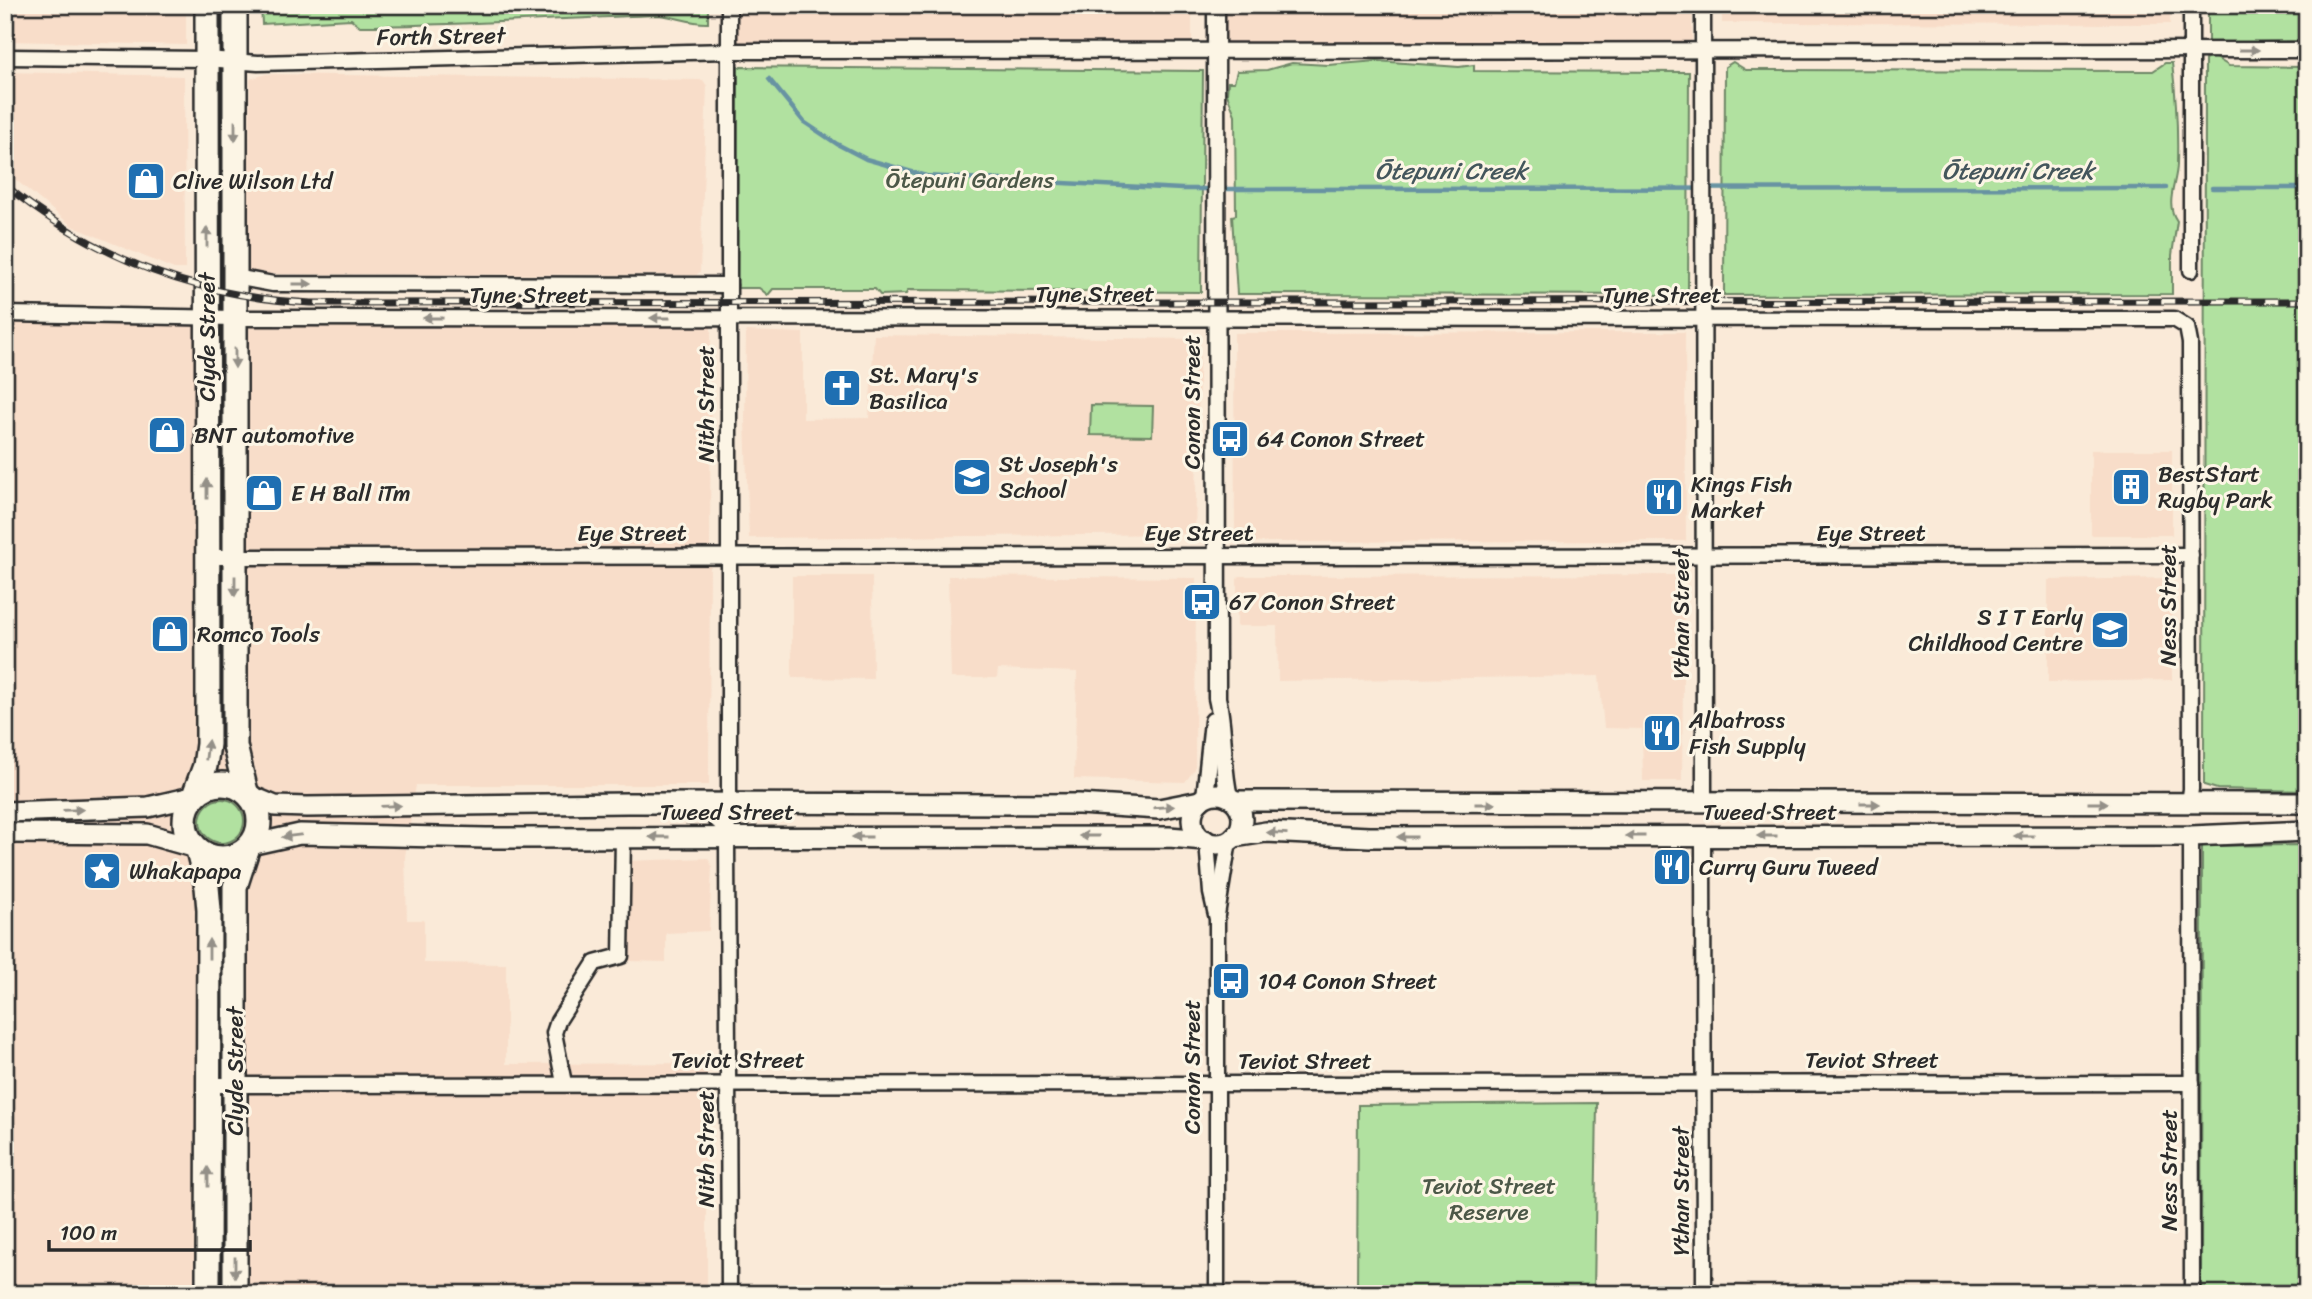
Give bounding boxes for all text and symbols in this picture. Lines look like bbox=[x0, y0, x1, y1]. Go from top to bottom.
street label: Forth Street bbox=[376, 15, 507, 58]
one-way arrow bbox=[2238, 45, 2260, 56]
one-way arrow bbox=[229, 120, 240, 142]
water label: Ōtepuni Creek bbox=[1375, 150, 1530, 192]
water label: Ōtepuni Creek bbox=[1942, 150, 2097, 192]
shop icon: Clive Wilson Ltd bbox=[125, 160, 167, 202]
park label: Ōtepuni Gardens bbox=[886, 160, 1055, 201]
place label: Clive Wilson Ltd bbox=[173, 161, 334, 202]
one-way arrow bbox=[201, 226, 213, 248]
street label: Clyde Street bbox=[187, 271, 228, 401]
street label: Tyne Street bbox=[1036, 274, 1154, 315]
street label: Tyne Street bbox=[470, 275, 588, 316]
street label: Tyne Street bbox=[1603, 275, 1721, 316]
one-way arrow bbox=[292, 278, 314, 290]
one-way arrow bbox=[422, 312, 444, 324]
one-way arrow bbox=[649, 312, 671, 324]
street label: Conon Street bbox=[1172, 335, 1213, 469]
street label: Nith Street bbox=[686, 345, 727, 463]
one-way arrow bbox=[229, 347, 241, 369]
place label: St. Mary's Basilica bbox=[869, 355, 978, 422]
church icon: St. Mary's Basilica bbox=[821, 367, 863, 409]
shop icon: BNT automotive bbox=[146, 414, 188, 456]
place label: BNT automotive bbox=[194, 415, 354, 456]
bus stop icon: 64 Conon Street bbox=[1209, 418, 1251, 460]
place label: 64 Conon Street bbox=[1257, 419, 1425, 460]
place label: St Joseph's School bbox=[999, 444, 1118, 511]
place label: BestStart Rugby Park bbox=[2158, 454, 2273, 521]
school or university icon: St Joseph's School bbox=[951, 456, 993, 498]
place label: Kings Fish Market bbox=[1691, 464, 1792, 531]
building icon: BestStart Rugby Park bbox=[2110, 466, 2152, 508]
shop icon: E H Ball iTm bbox=[243, 472, 285, 514]
place label: E H Ball iTm bbox=[291, 473, 411, 514]
restaurant icon: Kings Fish Market bbox=[1643, 476, 1685, 518]
one-way arrow bbox=[201, 478, 213, 500]
street label: Eye Street bbox=[577, 513, 687, 554]
street label: Eye Street bbox=[1144, 513, 1254, 554]
street label: Eye Street bbox=[1816, 513, 1926, 554]
street label: Ness Street bbox=[2148, 544, 2189, 666]
street label: Ythan Street bbox=[1661, 547, 1702, 679]
one-way arrow bbox=[229, 575, 241, 597]
bus stop icon: 67 Conon Street bbox=[1181, 581, 1223, 623]
place label: 67 Conon Street bbox=[1229, 582, 1396, 623]
place label: S I T Early Childhood Centre bbox=[1908, 597, 2083, 664]
school or university icon: S I T Early Childhood Centre bbox=[2089, 609, 2131, 651]
shop icon: Romco Tools bbox=[149, 613, 191, 655]
place label: Romco Tools bbox=[197, 614, 320, 655]
place label: Albatross Fish Supply bbox=[1688, 700, 1806, 767]
restaurant icon: Albatross Fish Supply bbox=[1641, 712, 1683, 754]
one-way arrow bbox=[201, 738, 212, 760]
street label: Tweed Street bbox=[660, 792, 794, 833]
street label: Tweed Street bbox=[1703, 792, 1837, 833]
one-way arrow bbox=[2087, 797, 2109, 809]
one-way arrow bbox=[1474, 798, 1496, 810]
one-way arrow bbox=[1860, 798, 1882, 810]
one-way arrow bbox=[380, 800, 402, 811]
one-way arrow bbox=[1153, 802, 1175, 813]
one-way arrow bbox=[63, 804, 85, 815]
one-way arrow bbox=[1266, 827, 1288, 838]
one-way arrow bbox=[281, 830, 303, 841]
one-way arrow bbox=[1078, 830, 1100, 842]
one-way arrow bbox=[1624, 830, 1646, 842]
one-way arrow bbox=[1756, 830, 1778, 842]
one-way arrow bbox=[2013, 830, 2035, 842]
one-way arrow bbox=[648, 831, 670, 843]
one-way arrow bbox=[851, 831, 873, 843]
one-way arrow bbox=[1396, 831, 1418, 843]
restaurant icon: Curry Guru Tweed bbox=[1651, 846, 1693, 888]
place label: Curry Guru Tweed bbox=[1699, 847, 1880, 888]
place icon: Whakapapa bbox=[81, 850, 123, 892]
place label: Whakapapa bbox=[129, 851, 241, 892]
one-way arrow bbox=[203, 938, 215, 960]
bus stop icon: 104 Conon Street bbox=[1210, 960, 1252, 1002]
place label: 104 Conon Street bbox=[1258, 961, 1437, 1002]
street label: Conon Street bbox=[1172, 1000, 1213, 1134]
street label: Clyde Street bbox=[215, 1005, 256, 1135]
street label: Teviot Street bbox=[671, 1040, 805, 1081]
street label: Teviot Street bbox=[1805, 1040, 1939, 1081]
street label: Teviot Street bbox=[1238, 1041, 1372, 1082]
street label: Nith Street bbox=[686, 1090, 727, 1208]
street label: Ness Street bbox=[2149, 1109, 2190, 1231]
street label: Ythan Street bbox=[1661, 1124, 1702, 1256]
one-way arrow bbox=[202, 1165, 214, 1187]
park label: Teviot Street Reserve bbox=[1422, 1166, 1556, 1233]
scale bar bbox=[49, 1208, 250, 1252]
text: 100 m bbox=[60, 1214, 117, 1252]
one-way arrow bbox=[229, 1256, 241, 1278]

